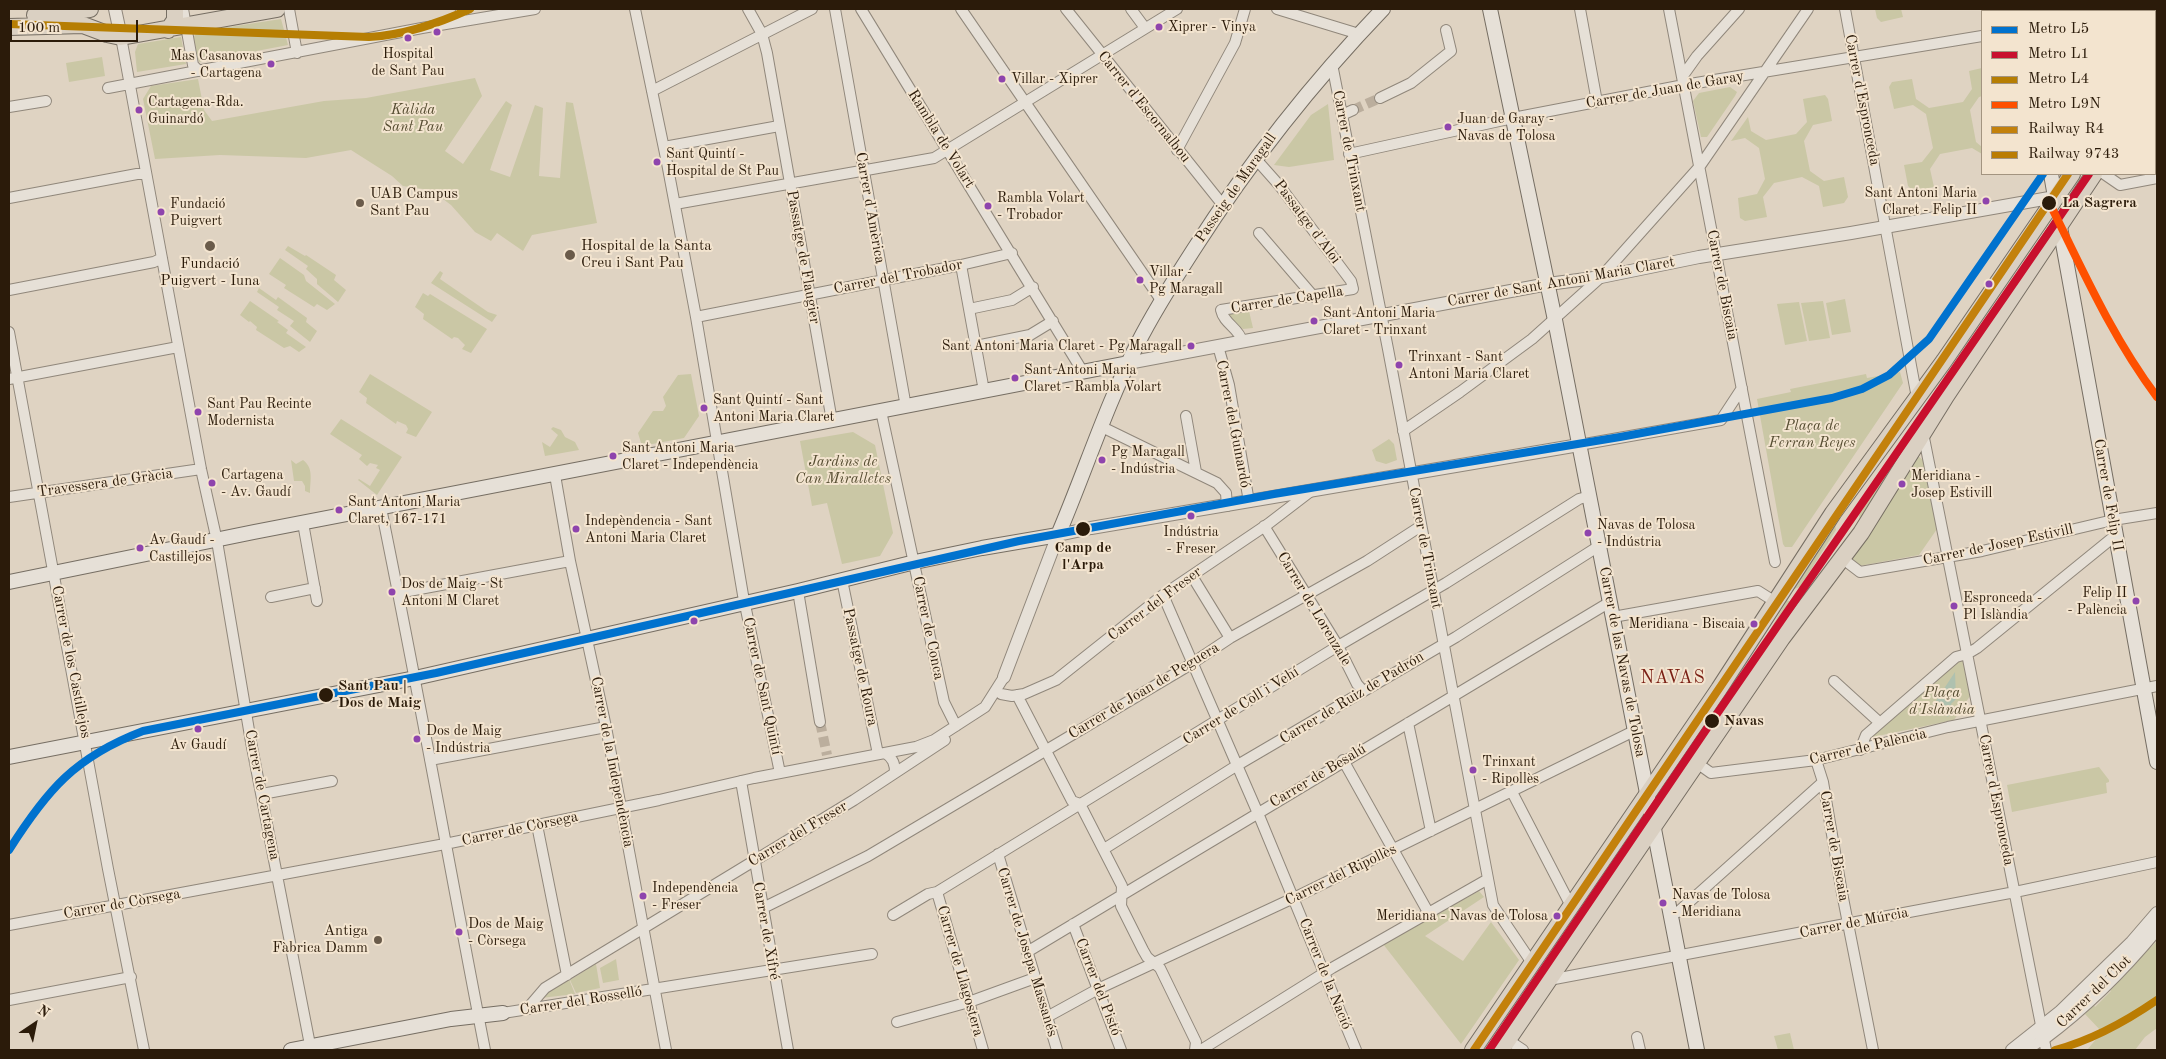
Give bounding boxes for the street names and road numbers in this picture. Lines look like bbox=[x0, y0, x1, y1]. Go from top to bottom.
street label: Carrer d'Espronceda bbox=[1840, 33, 1884, 167]
street label: Carrer d'Escornalbou bbox=[1094, 48, 1194, 166]
street label: Carrer de Juan de Garay bbox=[1585, 67, 1745, 113]
street label: Rambla de Volart bbox=[903, 86, 979, 192]
street label: Carrer de Trinxant bbox=[1328, 89, 1370, 213]
street label: Passeig de Maragall bbox=[1192, 130, 1280, 246]
street label: Carrer d'Amèrica bbox=[851, 151, 889, 265]
street label: Passatge d'Aloi bbox=[1270, 177, 1344, 267]
street label: Passatge de Flaugier bbox=[782, 189, 824, 325]
street label: Carrer de Biscaia bbox=[1702, 228, 1742, 342]
street label: Carrer de Sant Antoni Maria Claret bbox=[1446, 253, 1676, 311]
street label: Carrer del Trobador bbox=[832, 256, 964, 298]
street label: Carrer de Capella bbox=[1230, 282, 1344, 318]
street label: Carrer del Guinardó bbox=[1212, 359, 1254, 489]
street label: Carrer de Felip II bbox=[2089, 437, 2127, 553]
street label: Travessera de Gràcia bbox=[36, 465, 174, 501]
street label: Carrer de Trinxant bbox=[1404, 486, 1446, 610]
street label: Carrer de Josep Estivill bbox=[1921, 520, 2075, 570]
street label: Carrer de Lorenzale bbox=[1273, 549, 1355, 669]
street label: Carrer del Freser bbox=[1105, 563, 1205, 645]
street label: Carrer de las Navas de Tolosa bbox=[1595, 565, 1649, 759]
street label: Carrer de Conca bbox=[908, 575, 948, 681]
street label: Carrer de los Castillejos bbox=[47, 584, 95, 740]
street label: Passatge de Roura bbox=[839, 606, 881, 728]
street label: Carrer de Sant Quintí bbox=[739, 616, 785, 756]
street label: Carrer de Joan de Peguera bbox=[1065, 639, 1223, 743]
street label: Carrer de Ruiz de Padrón bbox=[1277, 648, 1427, 748]
street label: Carrer de Coll i Vehí bbox=[1180, 663, 1302, 749]
street label: Carrer de la Independència bbox=[587, 675, 637, 849]
street label: Carrer de Palència bbox=[1808, 725, 1928, 769]
street label: Carrer de Cartagena bbox=[241, 728, 283, 862]
street label: Carrer d'Espronceda bbox=[1974, 733, 2018, 867]
street label: Carrer de Besalú bbox=[1267, 740, 1369, 812]
street label: Carrer de Biscaia bbox=[1815, 789, 1853, 903]
street label: Carrer del Freser bbox=[745, 797, 851, 871]
street label: Carrer de Còrsega bbox=[460, 808, 580, 850]
street label: Carrer del Ripollès bbox=[1282, 840, 1400, 910]
street label: Carrer de Josepa Massanés bbox=[993, 865, 1061, 1039]
street label: Carrer de Xifré bbox=[749, 881, 783, 981]
street label: Carrer de Còrsega bbox=[62, 885, 182, 923]
street label: Carrer de Llagostera bbox=[933, 904, 987, 1038]
street label: Carrer de Múrcia bbox=[1798, 904, 1910, 942]
street label: Carrer de la Nació bbox=[1294, 916, 1356, 1032]
street label: Carrer del Pistó bbox=[1071, 935, 1125, 1039]
street label: Carrer del Clot bbox=[2053, 952, 2135, 1032]
street label: Carrer del Rosselló bbox=[519, 982, 643, 1020]

